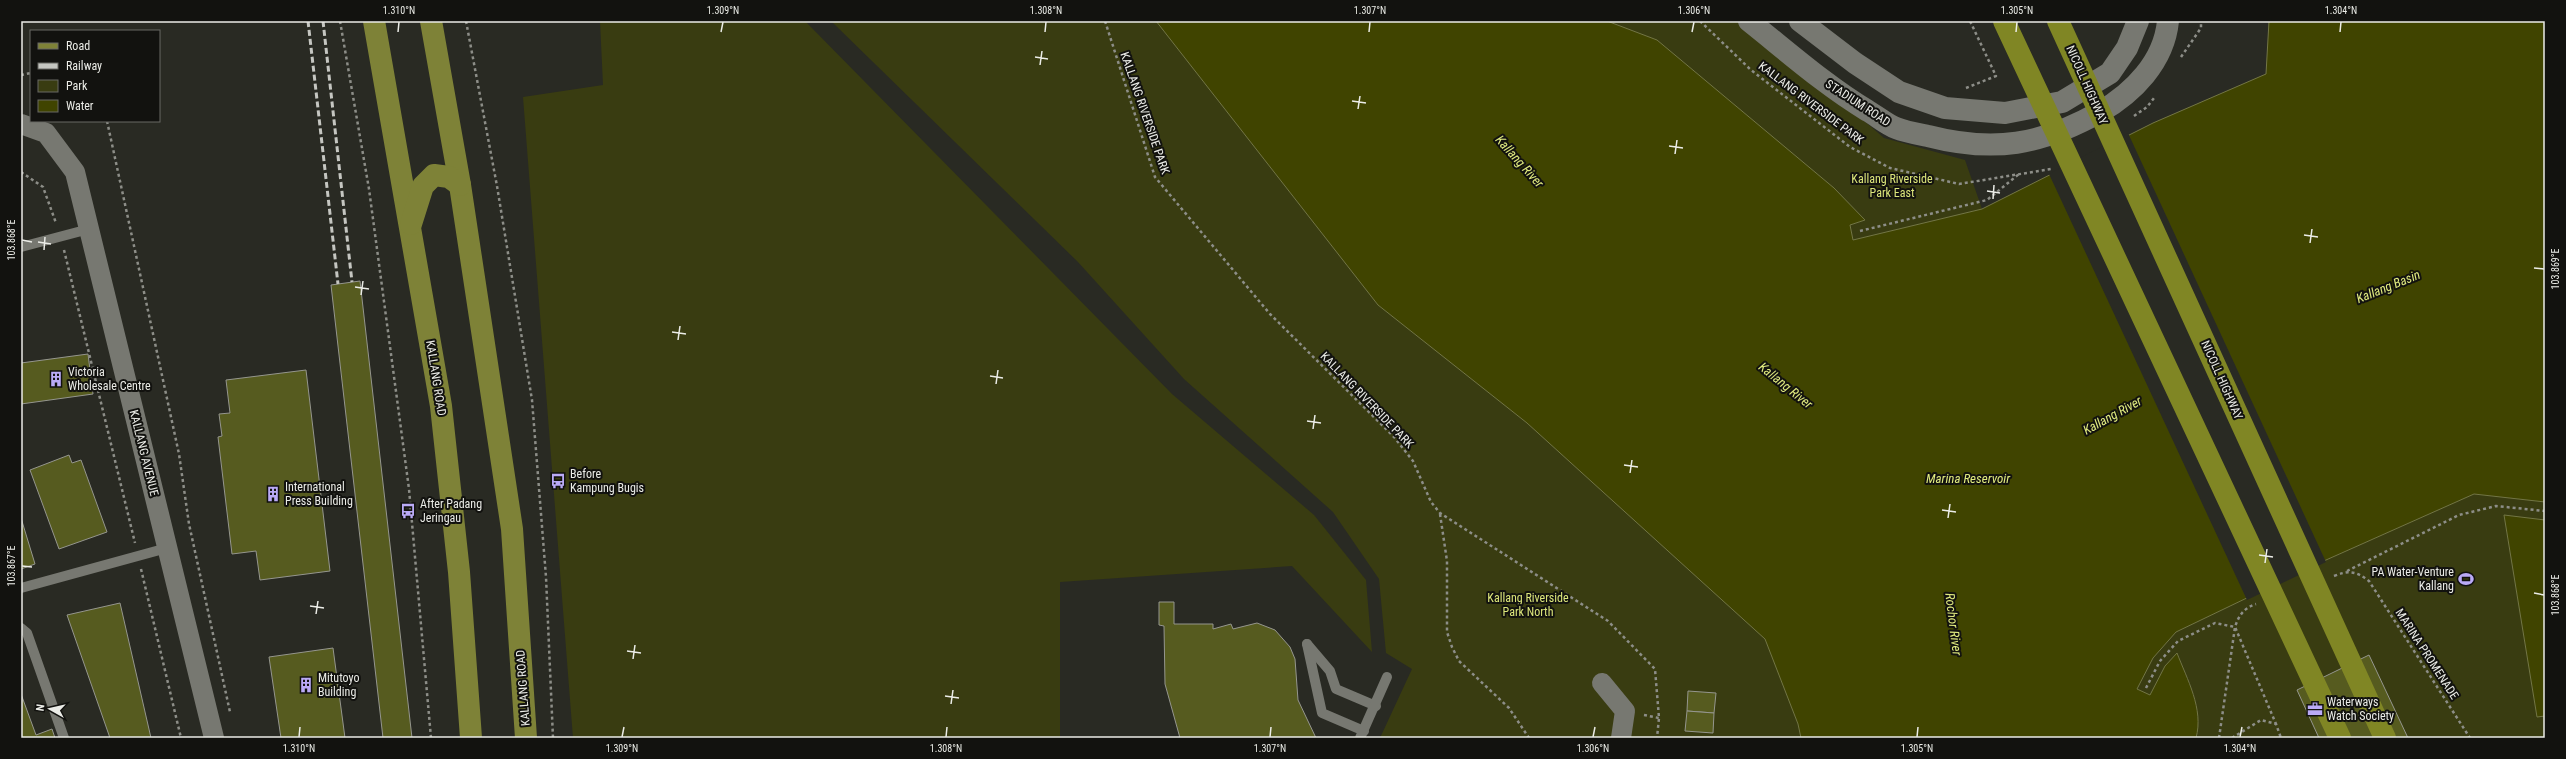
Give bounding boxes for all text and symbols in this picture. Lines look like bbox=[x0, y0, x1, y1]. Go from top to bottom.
text: 1.310°N bbox=[383, 5, 415, 16]
text: 1.309°N bbox=[707, 5, 739, 16]
text: 1.308°N bbox=[1030, 5, 1062, 16]
text: 1.307°N bbox=[1354, 5, 1386, 16]
text: 1.306°N bbox=[1678, 5, 1710, 16]
text: 1.305°N bbox=[2001, 5, 2033, 16]
text: 1.304°N bbox=[2325, 5, 2357, 16]
legend bbox=[30, 30, 160, 122]
text: Road bbox=[66, 39, 90, 53]
street label: NICOLL HIGHWAY bbox=[2063, 43, 2111, 127]
street label: KALLANG RIVERSIDE PARK bbox=[1118, 50, 1173, 176]
text: Railway bbox=[66, 59, 102, 73]
street label: KALLANG RIVERSIDE PARK bbox=[1756, 59, 1867, 147]
street label: STADIUM ROAD bbox=[1823, 77, 1893, 129]
text: Park bbox=[66, 79, 88, 93]
text: Water bbox=[66, 99, 94, 113]
water label: Kallang River bbox=[1492, 132, 1548, 191]
park label: Kallang Riverside Park East bbox=[1851, 172, 1933, 200]
text: 103.868°E bbox=[6, 219, 17, 260]
text: 103.869°E bbox=[2550, 248, 2561, 289]
water label: Kallang Basin bbox=[2354, 267, 2422, 306]
street label: NICOLL HIGHWAY bbox=[2198, 338, 2246, 422]
street label: KALLANG ROAD bbox=[423, 339, 449, 417]
street label: KALLANG RIVERSIDE PARK bbox=[1317, 349, 1417, 451]
water label: Kallang River bbox=[1756, 359, 1816, 412]
place label: Victoria Wholesale Centre bbox=[68, 365, 151, 393]
building icon: Victoria Wholesale Centre bbox=[47, 370, 65, 388]
water label: Kallang River bbox=[2080, 393, 2145, 438]
street label: KALLANG AVENUE bbox=[127, 408, 161, 498]
place label: Before Kampung Bugis bbox=[570, 467, 644, 495]
water label: Marina Reservoir bbox=[1926, 471, 2011, 486]
bus stop icon: Before Kampung Bugis bbox=[549, 472, 567, 490]
place label: International Press Building bbox=[285, 480, 353, 508]
building icon: International Press Building bbox=[264, 485, 282, 503]
place label: After Padang Jeringau bbox=[420, 497, 482, 525]
bus stop icon: After Padang Jeringau bbox=[399, 502, 417, 520]
text: 103.867°E bbox=[6, 545, 17, 586]
place label: PA Water-Venture Kallang bbox=[2372, 565, 2454, 593]
sports icon: PA Water-Venture Kallang bbox=[2457, 570, 2475, 588]
text: 103.868°E bbox=[2550, 574, 2561, 615]
park label: Kallang Riverside Park North bbox=[1487, 591, 1569, 619]
water label: Rochor River bbox=[1942, 592, 1965, 657]
street label: MARINA PROMENADE bbox=[2392, 606, 2462, 702]
street label: KALLANG ROAD bbox=[513, 649, 533, 727]
place label: Mitutoyo Building bbox=[318, 671, 359, 699]
building icon: Mitutoyo Building bbox=[297, 676, 315, 694]
north arrow bbox=[30, 689, 70, 729]
place label: Waterways Watch Society bbox=[2327, 695, 2394, 723]
office icon: Waterways Watch Society bbox=[2306, 700, 2324, 718]
text: N bbox=[34, 703, 48, 712]
text: 1.310°N bbox=[283, 743, 315, 754]
text: 1.309°N bbox=[606, 743, 638, 754]
text: 1.308°N bbox=[930, 743, 962, 754]
text: 1.307°N bbox=[1254, 743, 1286, 754]
text: 1.306°N bbox=[1577, 743, 1609, 754]
text: 1.305°N bbox=[1901, 743, 1933, 754]
text: 1.304°N bbox=[2224, 743, 2256, 754]

